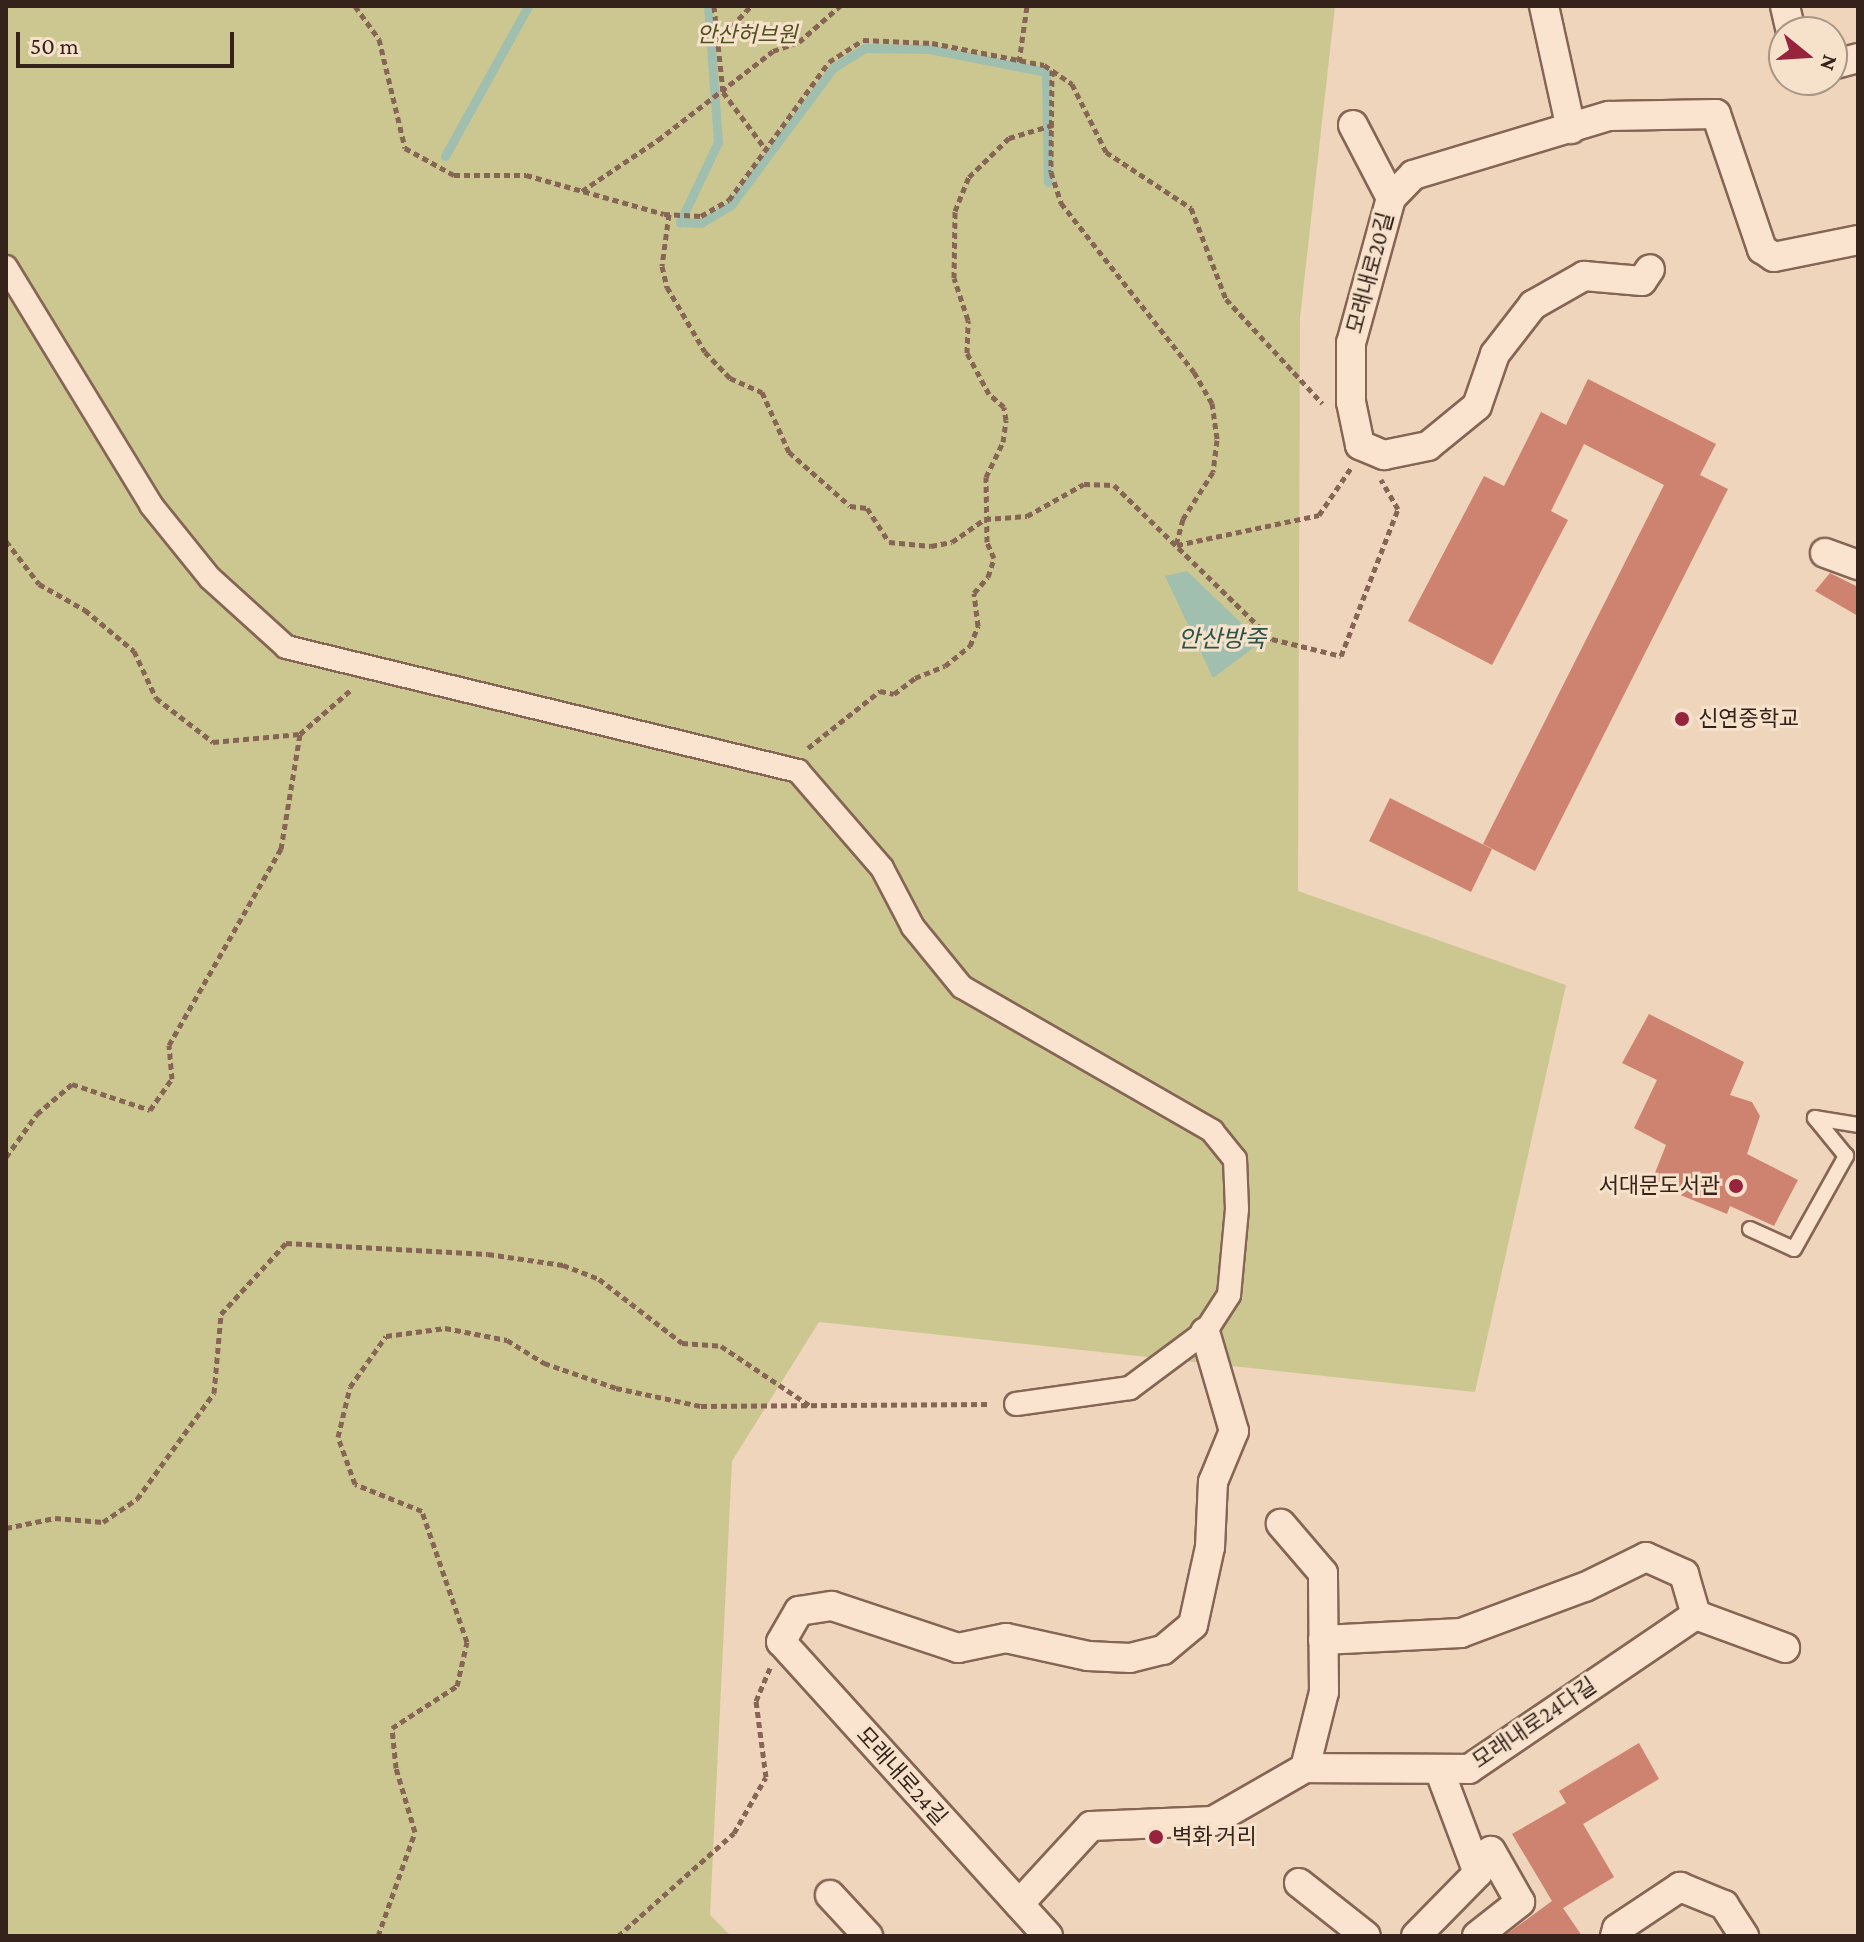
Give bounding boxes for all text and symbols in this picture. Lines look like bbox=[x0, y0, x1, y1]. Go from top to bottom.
scale bar bbox=[20, 16, 238, 66]
north arrow bbox=[1768, 16, 1848, 96]
park label: 안산허브원 bbox=[696, 22, 798, 48]
text: 50 m bbox=[30, 32, 79, 59]
text: N bbox=[1815, 52, 1844, 74]
street label: 모래내로20길 bbox=[1341, 210, 1399, 336]
water label: 안산방죽 bbox=[1178, 625, 1266, 653]
place label: 신연중학교 bbox=[1698, 706, 1799, 732]
marker: 신연중학교 bbox=[1673, 710, 1691, 728]
place label: 서대문도서관 bbox=[1599, 1173, 1720, 1199]
marker: 서대문도서관 bbox=[1727, 1177, 1745, 1195]
street label: 모래내로24다길 bbox=[1467, 1672, 1601, 1774]
street label: 모래내로24길 bbox=[851, 1721, 953, 1831]
place label: 벽화 거리 bbox=[1172, 1824, 1257, 1850]
marker: 벽화 거리 bbox=[1147, 1828, 1165, 1846]

